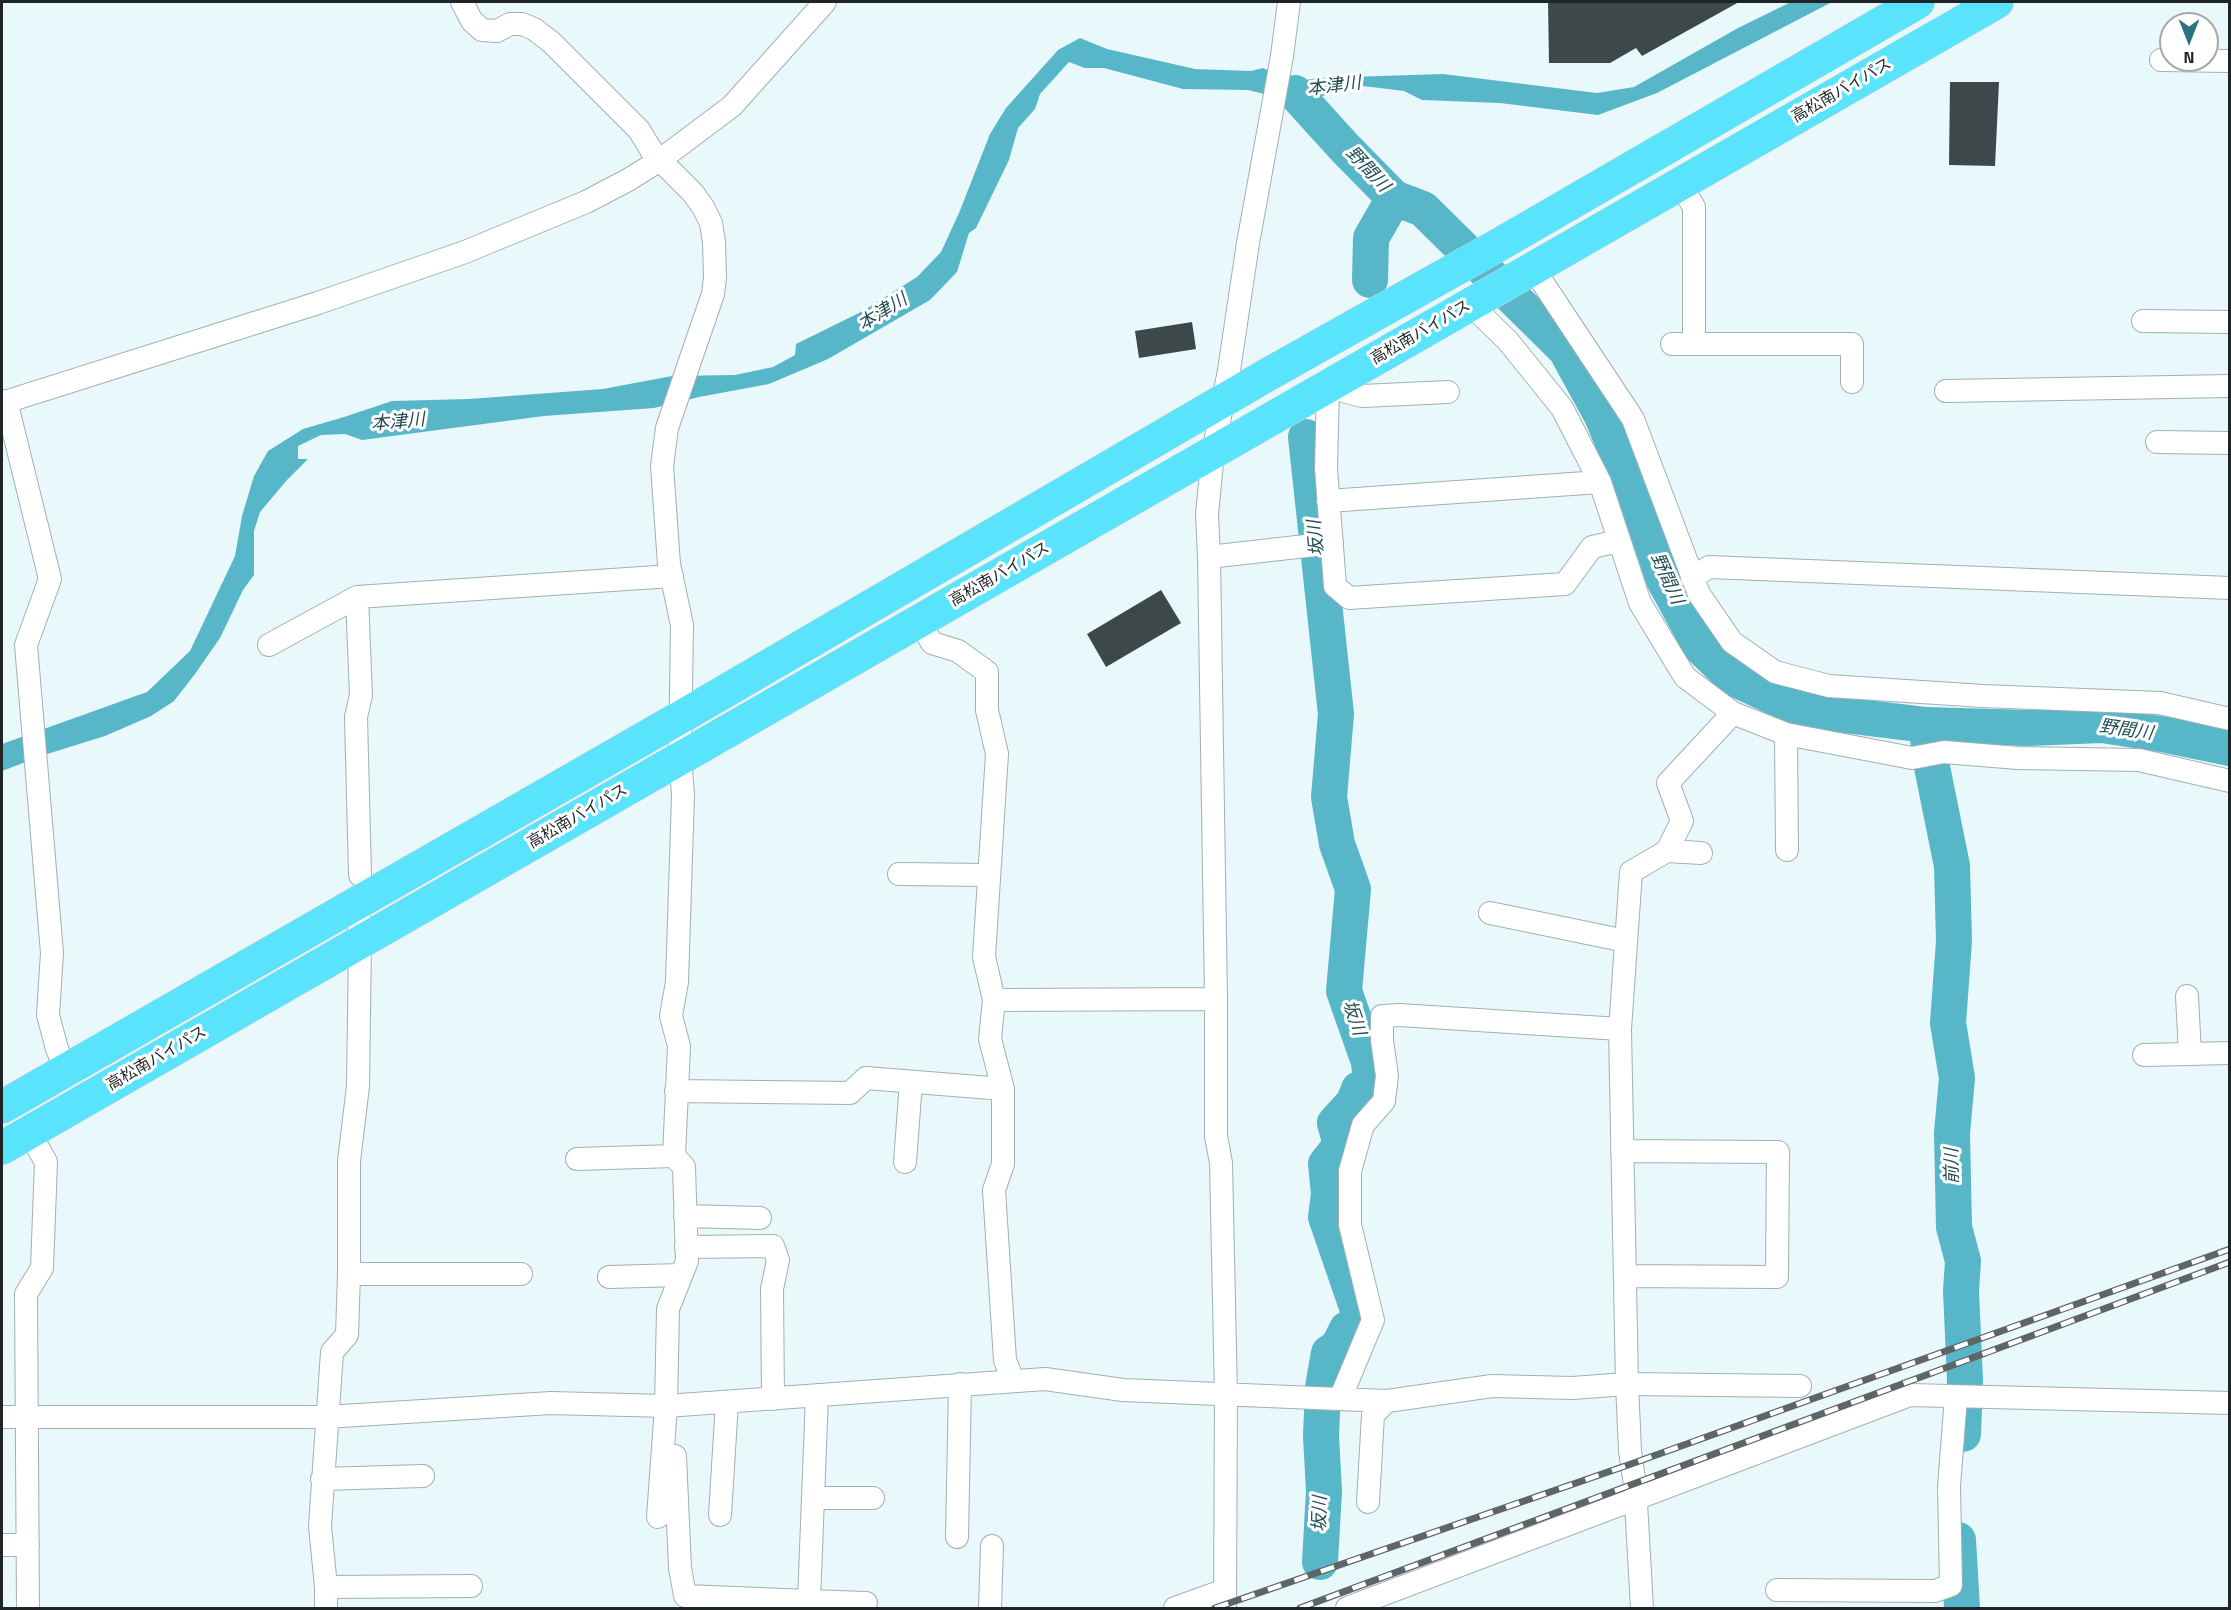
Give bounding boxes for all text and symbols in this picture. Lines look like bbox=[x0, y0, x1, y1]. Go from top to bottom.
north arrow bbox=[2159, 12, 2219, 72]
text: N bbox=[2183, 46, 2195, 70]
street label: 高松南バイパス bbox=[1789, 55, 1895, 127]
water label: 本津川 bbox=[1306, 73, 1362, 101]
water label: 野間川 bbox=[1341, 143, 1393, 197]
water label: 本津川 bbox=[854, 290, 912, 336]
street label: 高松南バイパス bbox=[1368, 297, 1474, 369]
water label: 本津川 bbox=[370, 410, 426, 436]
water label: 坂川 bbox=[1304, 519, 1330, 557]
street label: 高松南バイパス bbox=[947, 539, 1053, 611]
water label: 野間川 bbox=[1645, 550, 1687, 608]
water label: 野間川 bbox=[2098, 717, 2154, 745]
street label: 高松南バイパス bbox=[525, 781, 631, 853]
water label: 坂川 bbox=[1337, 997, 1369, 1039]
street label: 高松南バイパス bbox=[104, 1023, 210, 1095]
water label: 前川 bbox=[1942, 1148, 1964, 1184]
water label: 坂川 bbox=[1310, 1496, 1332, 1532]

